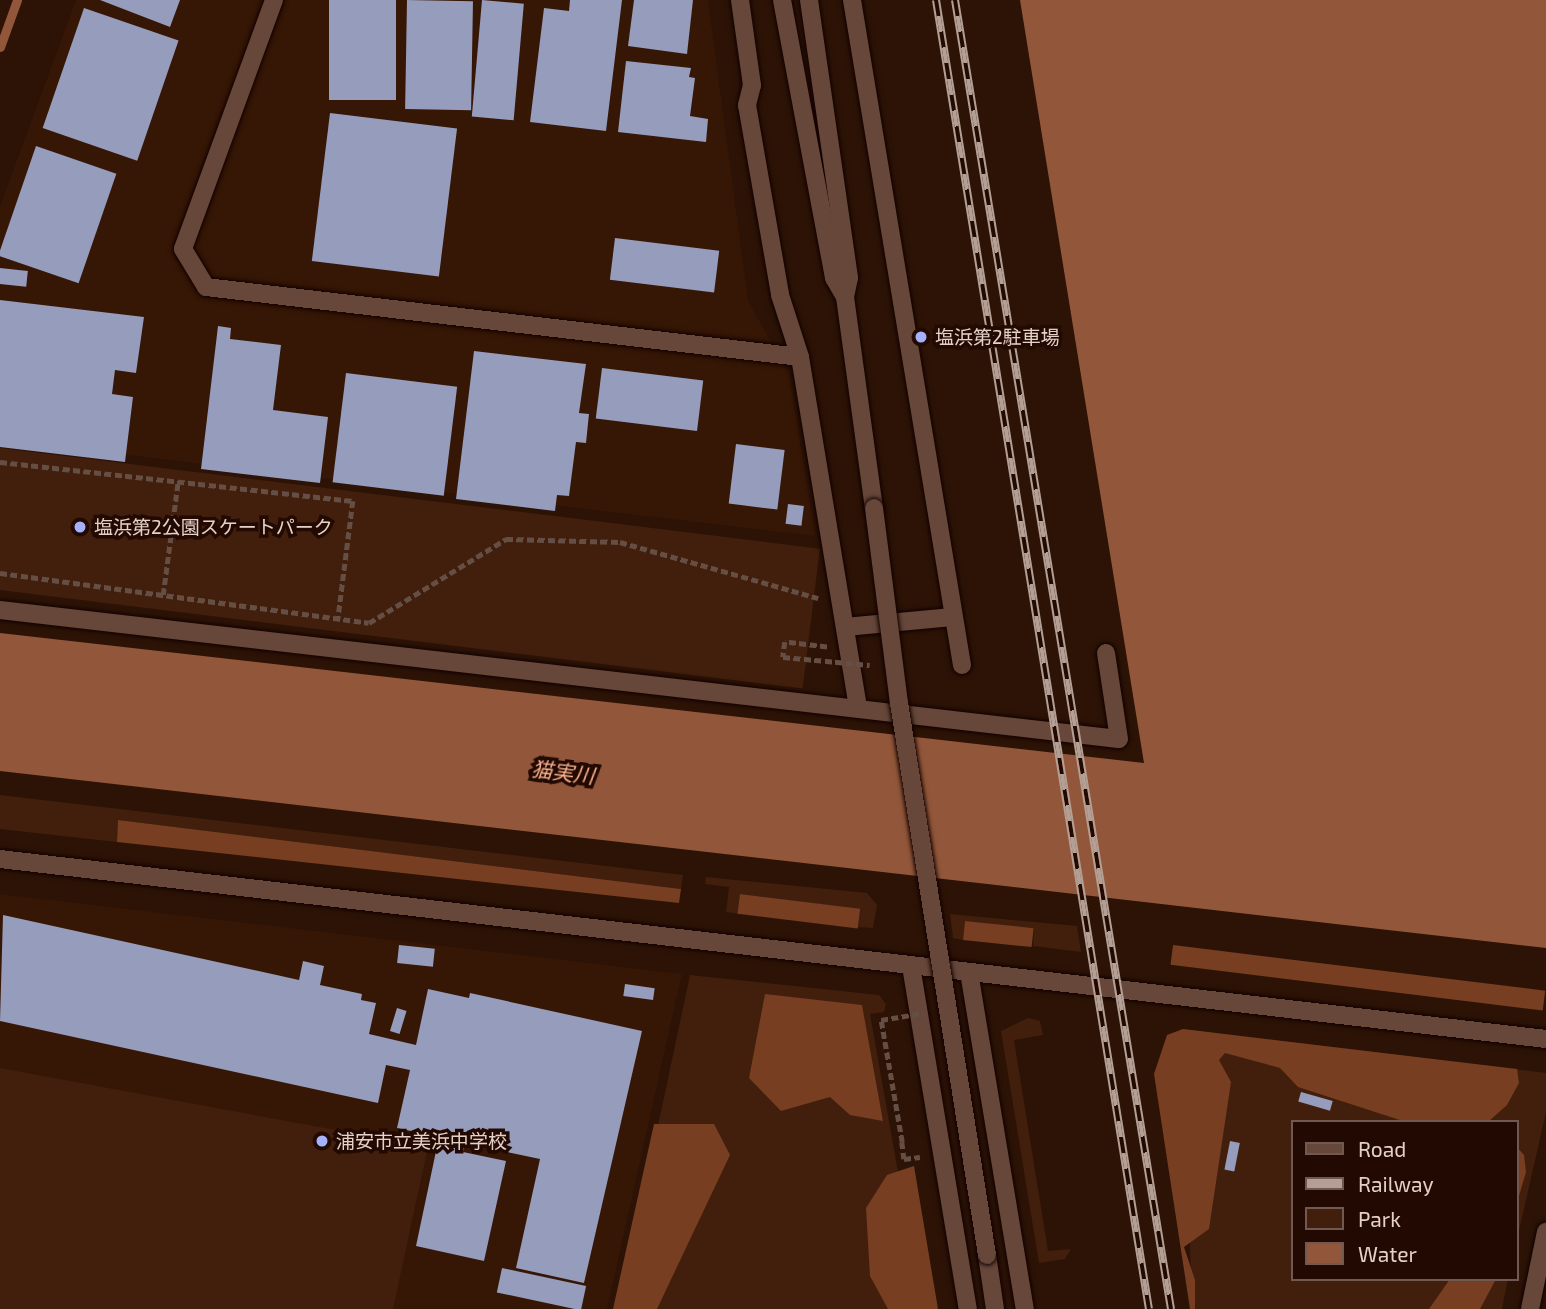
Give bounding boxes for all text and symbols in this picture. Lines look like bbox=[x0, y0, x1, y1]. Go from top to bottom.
place label: 塩浜第2駐車場 bbox=[935, 326, 1060, 348]
marker: 塩浜第2駐車場 bbox=[913, 329, 929, 345]
place label: 塩浜第2公園スケートパーク bbox=[94, 516, 333, 538]
marker: 塩浜第2公園スケートパーク bbox=[72, 519, 88, 535]
water label: 猫実川 bbox=[530, 756, 596, 788]
legend bbox=[1290, 1120, 1518, 1281]
place label: 浦安市立美浜中学校 bbox=[336, 1130, 507, 1152]
marker: 浦安市立美浜中学校 bbox=[314, 1133, 330, 1149]
text: Road bbox=[1358, 1136, 1406, 1161]
text: Railway bbox=[1358, 1171, 1434, 1196]
text: Park bbox=[1358, 1206, 1401, 1231]
text: Water bbox=[1358, 1241, 1417, 1266]

